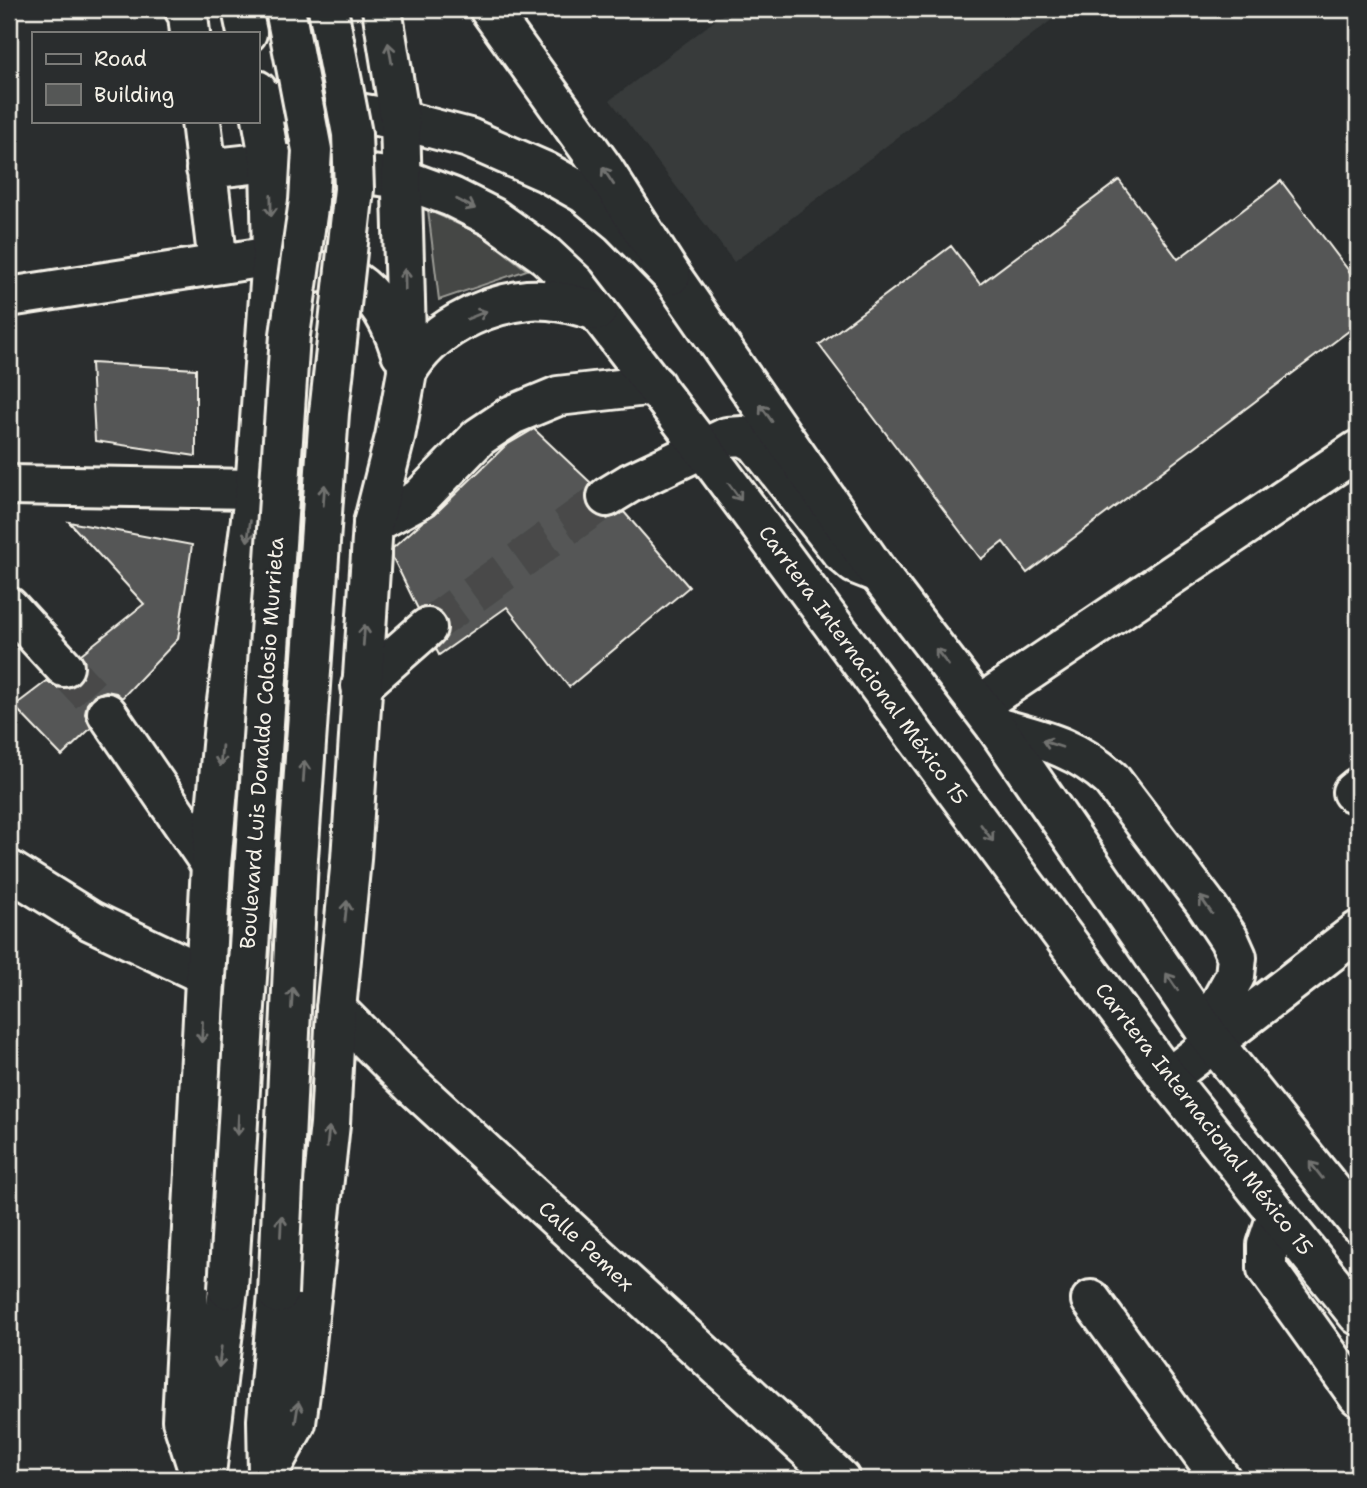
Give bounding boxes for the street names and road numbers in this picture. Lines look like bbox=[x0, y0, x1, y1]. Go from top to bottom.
street label: Carrtera Internacional México 15 bbox=[752, 520, 974, 810]
street label: Boulevard Luis Donaldo Colosio Murrieta bbox=[234, 536, 290, 950]
street label: Carrtera Internacional México 15 bbox=[1089, 977, 1319, 1261]
street label: Calle Pemex bbox=[532, 1195, 640, 1297]

